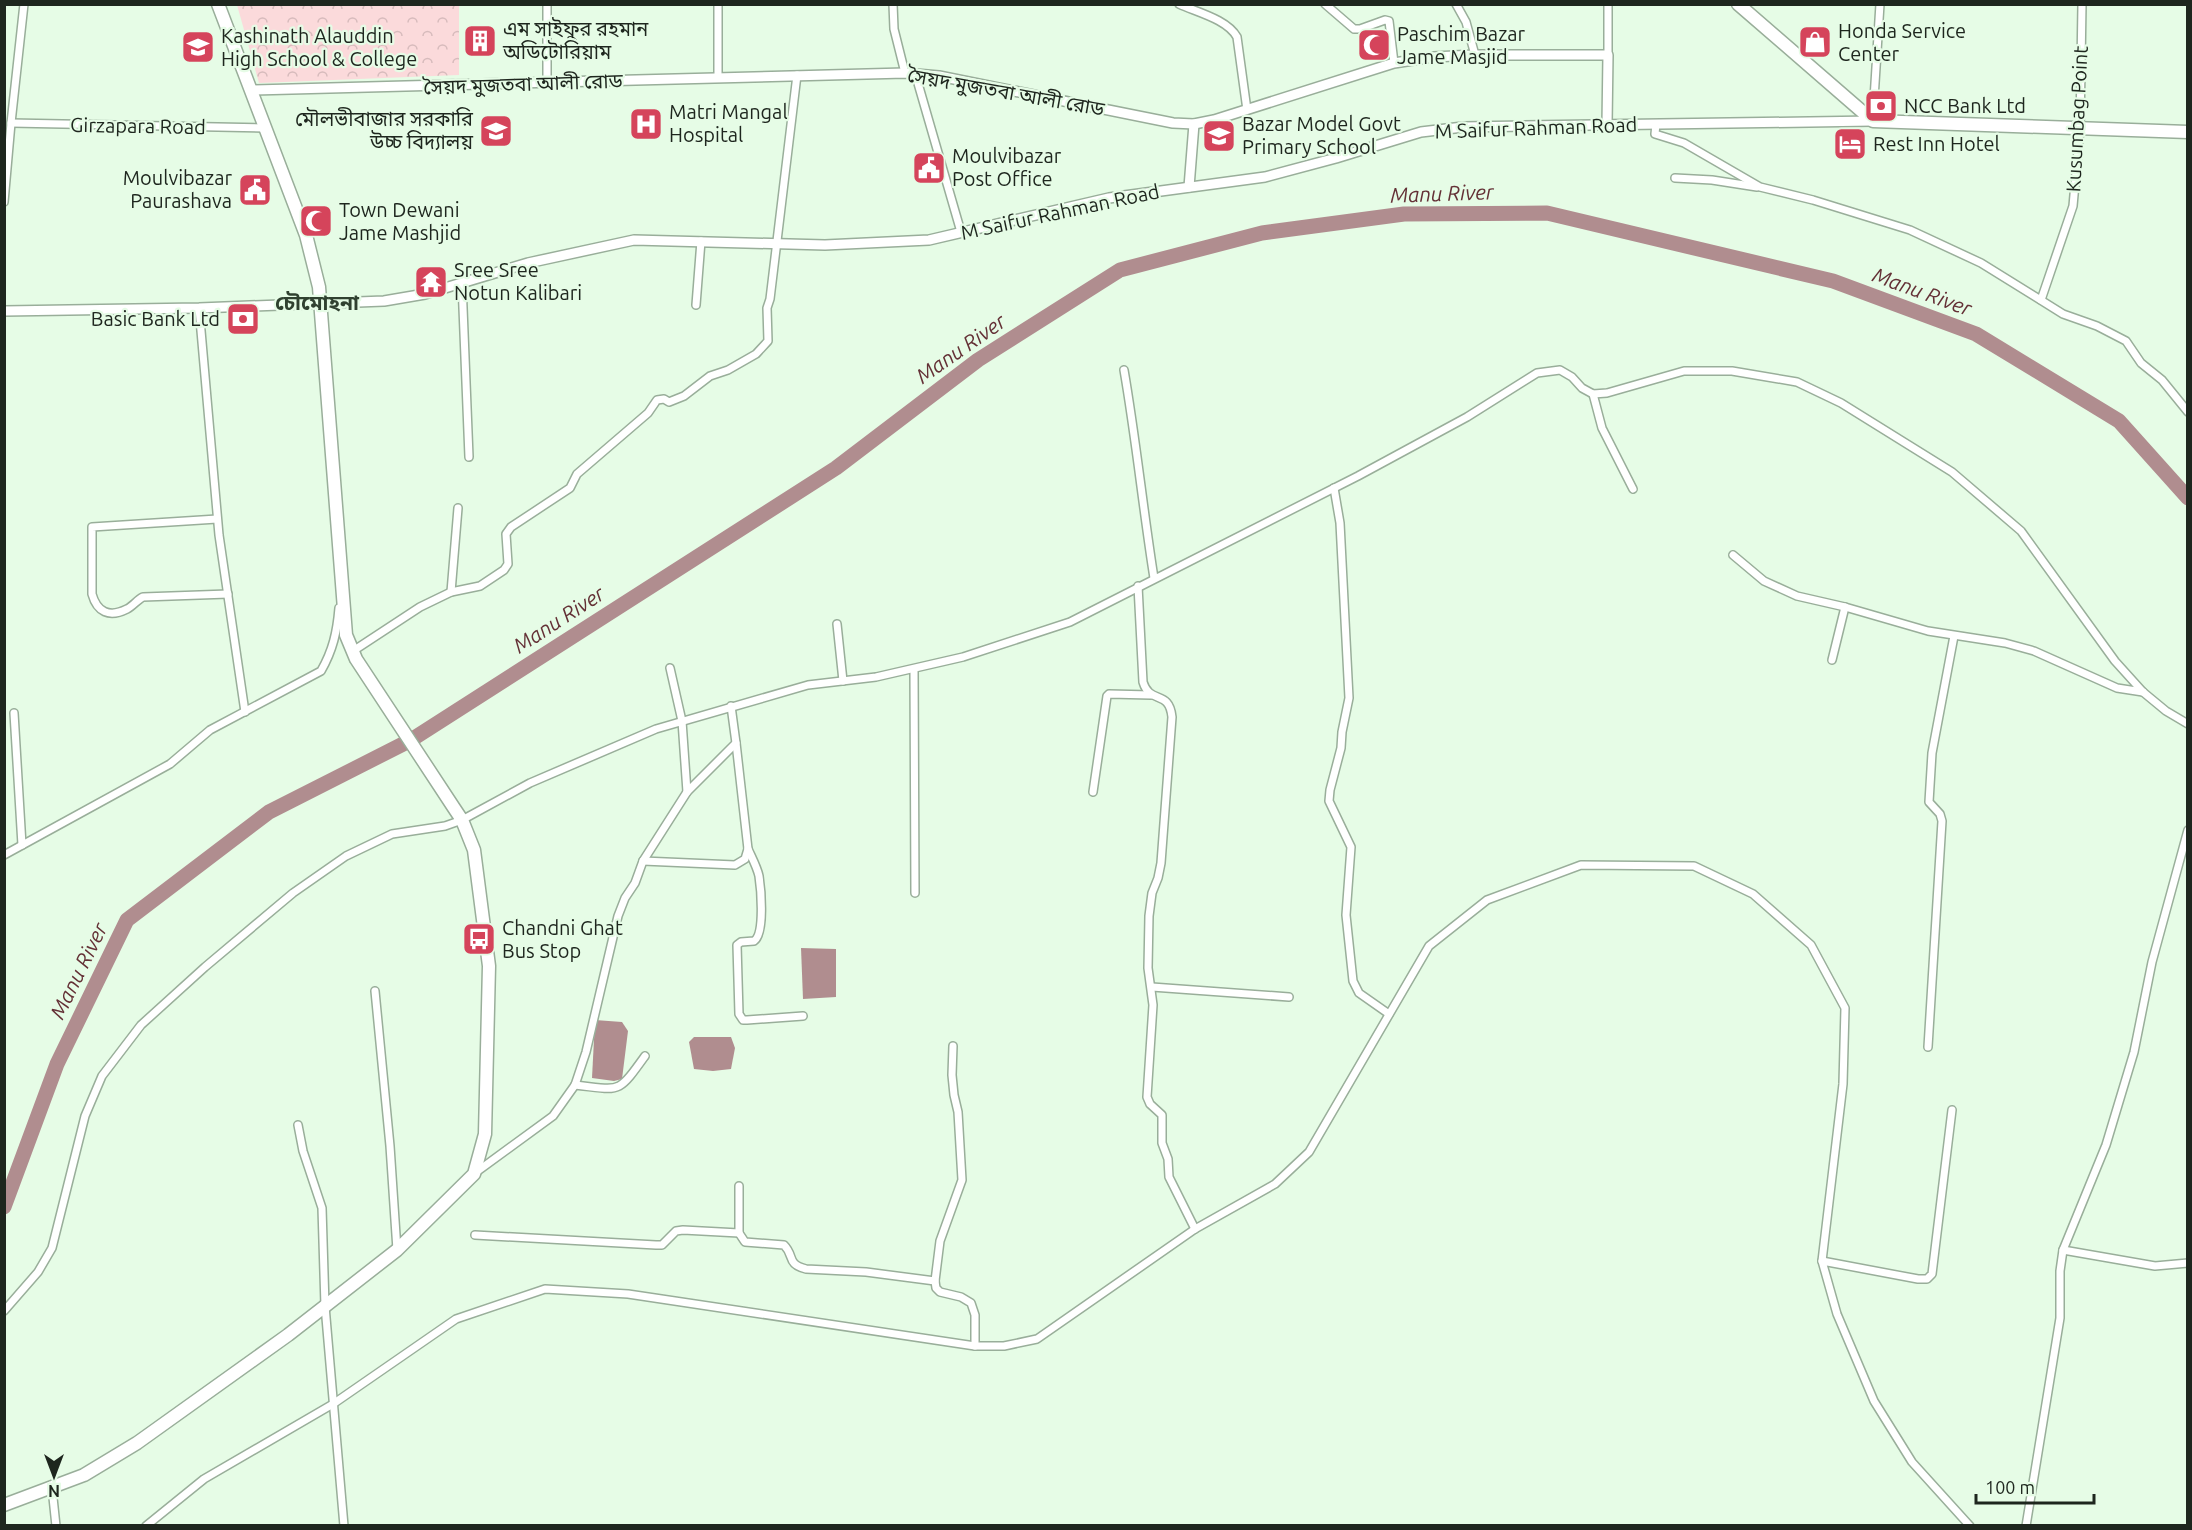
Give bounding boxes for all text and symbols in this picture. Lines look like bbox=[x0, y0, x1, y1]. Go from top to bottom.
place label: এম সাইফুর রহমান অডিটোরিয়াম bbox=[502, 17, 649, 63]
place label: Honda Service Center bbox=[1838, 19, 1966, 65]
place label: Paschim Bazar Jame Masjid bbox=[1397, 22, 1526, 68]
building icon: এম সাইফুর রহমান অডিটোরিয়াম bbox=[462, 23, 498, 59]
place label: Kashinath Alauddin High School & College bbox=[221, 24, 417, 70]
shop icon: Honda Service Center bbox=[1797, 24, 1833, 60]
mosque icon: Paschim Bazar Jame Masjid bbox=[1356, 27, 1392, 63]
school or university icon: Kashinath Alauddin High School & College bbox=[180, 29, 216, 65]
street label: Kusumbag Point bbox=[2061, 45, 2092, 193]
street label: সৈয়দ মুজতবা আলী রোড bbox=[905, 63, 1107, 121]
street label: সৈয়দ মুজতবা আলী রোড bbox=[422, 68, 624, 100]
bank icon: NCC Bank Ltd bbox=[1863, 88, 1899, 124]
place label: NCC Bank Ltd bbox=[1904, 94, 2026, 117]
place label: Matri Mangal Hospital bbox=[669, 100, 788, 146]
hospital icon: Matri Mangal Hospital bbox=[628, 106, 664, 142]
place label: মৌলভীবাজার সরকারি উচ্চ বিদ্যালয় bbox=[295, 107, 474, 153]
place label: Bazar Model Govt Primary School bbox=[1242, 112, 1401, 158]
street label: M Saifur Rahman Road bbox=[1434, 112, 1638, 143]
street label: Girzapara Road bbox=[70, 113, 206, 138]
school or university icon: মৌলভীবাজার সরকারি উচ্চ বিদ্যালয় bbox=[478, 113, 514, 149]
school or university icon: Bazar Model Govt Primary School bbox=[1201, 118, 1237, 154]
hotel icon: Rest Inn Hotel bbox=[1832, 126, 1868, 162]
place label: Rest Inn Hotel bbox=[1873, 132, 2000, 155]
place label: Moulvibazar Post Office bbox=[952, 144, 1062, 190]
public building icon: Moulvibazar Post Office bbox=[911, 150, 947, 186]
place label: Moulvibazar Paurashava bbox=[123, 166, 232, 212]
public building icon: Moulvibazar Paurashava bbox=[237, 172, 273, 208]
street label: M Saifur Rahman Road bbox=[958, 179, 1161, 244]
water label: Manu River bbox=[1390, 179, 1495, 207]
place label: Town Dewani Jame Mashjid bbox=[339, 198, 461, 244]
mosque icon: Town Dewani Jame Mashjid bbox=[298, 203, 334, 239]
place label: Sree Sree Notun Kalibari bbox=[454, 258, 582, 304]
water label: Manu River bbox=[1870, 262, 1976, 320]
temple icon: Sree Sree Notun Kalibari bbox=[413, 264, 449, 300]
district label: চৌমোহনা bbox=[275, 290, 360, 314]
bank icon: Basic Bank Ltd bbox=[225, 301, 261, 337]
place label: Basic Bank Ltd bbox=[91, 307, 220, 330]
water label: Manu River bbox=[911, 308, 1011, 388]
water label: Manu River bbox=[508, 580, 609, 657]
place label: Chandni Ghat Bus Stop bbox=[502, 916, 623, 962]
water label: Manu River bbox=[45, 918, 112, 1022]
bus stop icon: Chandni Ghat Bus Stop bbox=[461, 921, 497, 957]
north arrow bbox=[24, 1446, 84, 1506]
scale bar bbox=[1976, 1467, 2094, 1505]
text: 100 m bbox=[1985, 1477, 2035, 1497]
text: N bbox=[48, 1482, 60, 1500]

